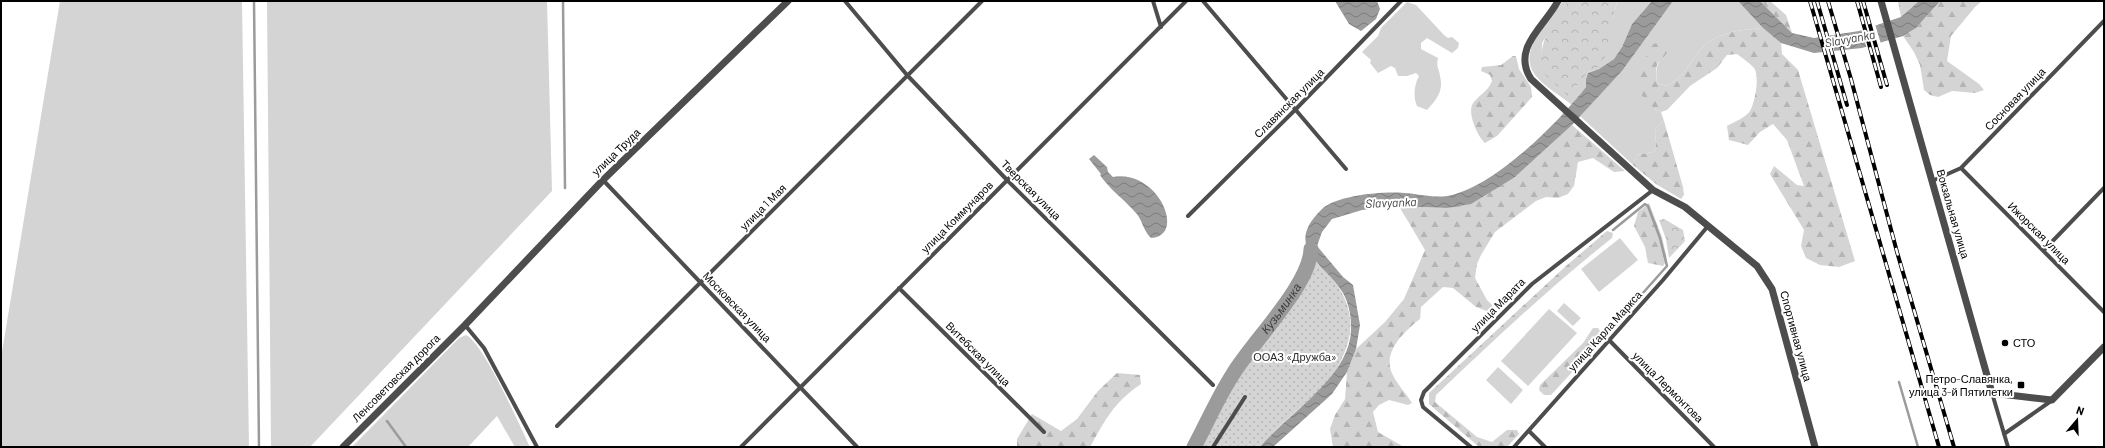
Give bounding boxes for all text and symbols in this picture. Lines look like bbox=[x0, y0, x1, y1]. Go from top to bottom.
water label: Slavyanka bbox=[1823, 27, 1876, 49]
street label: Славянская улица bbox=[1251, 64, 1327, 140]
street label: Сосновая улица bbox=[1981, 64, 2048, 133]
street label: улица Труда bbox=[589, 125, 643, 178]
street label: Тверская улица bbox=[999, 157, 1065, 223]
street label: Вокзальная улица bbox=[1935, 168, 1973, 261]
street label: улица Коммунаров bbox=[918, 178, 995, 255]
street label: улица 1 Мая bbox=[737, 181, 788, 232]
water label: Slavyanka bbox=[1365, 194, 1417, 210]
street label: Ижорская улица bbox=[2006, 199, 2074, 267]
street label: Московская улица bbox=[700, 269, 775, 345]
street label: улица Марата bbox=[1468, 274, 1528, 334]
water label: Кузьминка bbox=[1258, 280, 1303, 336]
street label: улица Карла Маркса bbox=[1565, 287, 1645, 373]
street label: Спортивная улица bbox=[1778, 289, 1815, 384]
street label: Витебская улица bbox=[943, 319, 1014, 389]
street label: Ленсоветовская дорога bbox=[349, 330, 443, 424]
place label: СТО bbox=[2013, 336, 2036, 349]
marker: СТО bbox=[2000, 338, 2010, 348]
street label: улица Лермонтова bbox=[1630, 349, 1707, 425]
park label: ООАЗ «Дружба» bbox=[1253, 350, 1337, 363]
place label: Петро-Славянка, улица 3-й Пятилетки bbox=[1909, 372, 2013, 398]
marker: Петро-Славянка, улица 3-й Пятилетки bbox=[2016, 380, 2026, 390]
north arrow bbox=[2057, 400, 2097, 440]
text: N bbox=[2075, 403, 2086, 417]

